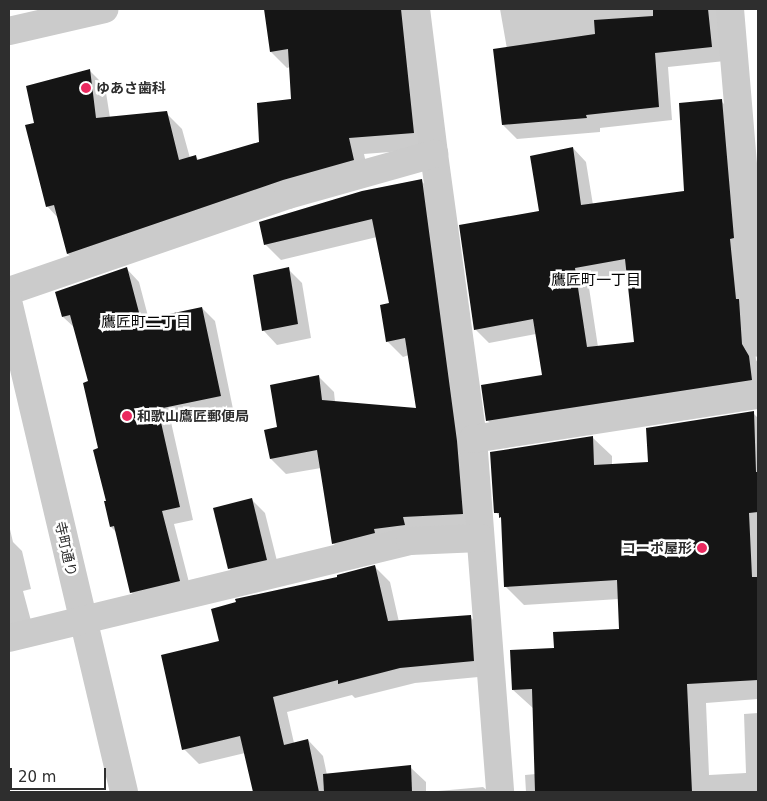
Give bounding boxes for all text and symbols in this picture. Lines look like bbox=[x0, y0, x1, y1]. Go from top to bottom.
place label: ゆあさ歯科 bbox=[96, 80, 166, 96]
marker: ゆあさ歯科 bbox=[80, 82, 92, 94]
district label: 鷹匠町一丁目 bbox=[551, 272, 641, 290]
district label: 鷹匠町二丁目 bbox=[101, 314, 191, 332]
place label: 和歌山鷹匠郵便局 bbox=[137, 408, 249, 424]
marker: 和歌山鷹匠郵便局 bbox=[121, 410, 133, 422]
street label: 寺町通り bbox=[52, 520, 80, 578]
place label: コーポ屋形 bbox=[622, 540, 692, 556]
marker: コーポ屋形 bbox=[696, 542, 708, 554]
scale bar bbox=[12, 758, 109, 790]
text: 20 m bbox=[18, 768, 56, 786]

